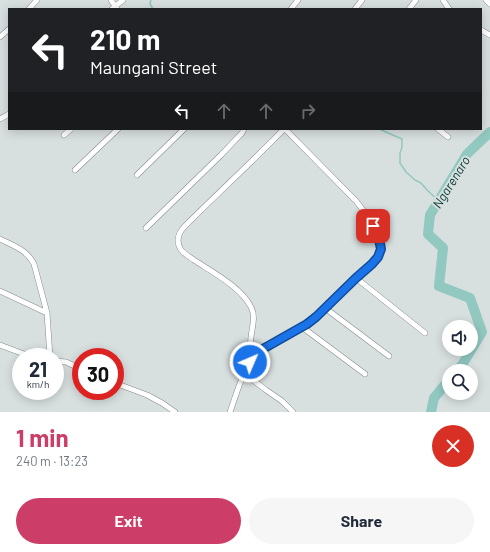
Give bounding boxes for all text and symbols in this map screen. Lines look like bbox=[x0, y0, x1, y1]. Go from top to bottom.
text: 210 m bbox=[90, 22, 160, 56]
icon: left bbox=[24, 24, 76, 76]
text: Maungani Street bbox=[90, 56, 217, 78]
icon: left bbox=[171, 100, 193, 122]
icon: ahead bbox=[213, 100, 235, 122]
icon: ahead bbox=[255, 100, 277, 122]
icon: right bbox=[297, 100, 319, 122]
water label: Ngarenaro bbox=[429, 153, 473, 211]
pin bbox=[356, 209, 390, 243]
icon: arrive bbox=[362, 215, 384, 237]
map controls bbox=[442, 320, 478, 400]
button: sound bbox=[442, 320, 478, 356]
position arrow bbox=[229, 341, 271, 383]
speed limit sign: 30 bbox=[72, 348, 124, 400]
text: 21 bbox=[29, 357, 47, 381]
button: search bbox=[442, 364, 478, 400]
text: km/h bbox=[27, 378, 49, 390]
text: 1 min bbox=[16, 423, 69, 452]
button: close bbox=[432, 425, 474, 467]
text: 240 m · 13:23 bbox=[16, 453, 88, 469]
button: Exit bbox=[16, 498, 241, 544]
button: Share bbox=[249, 498, 474, 544]

